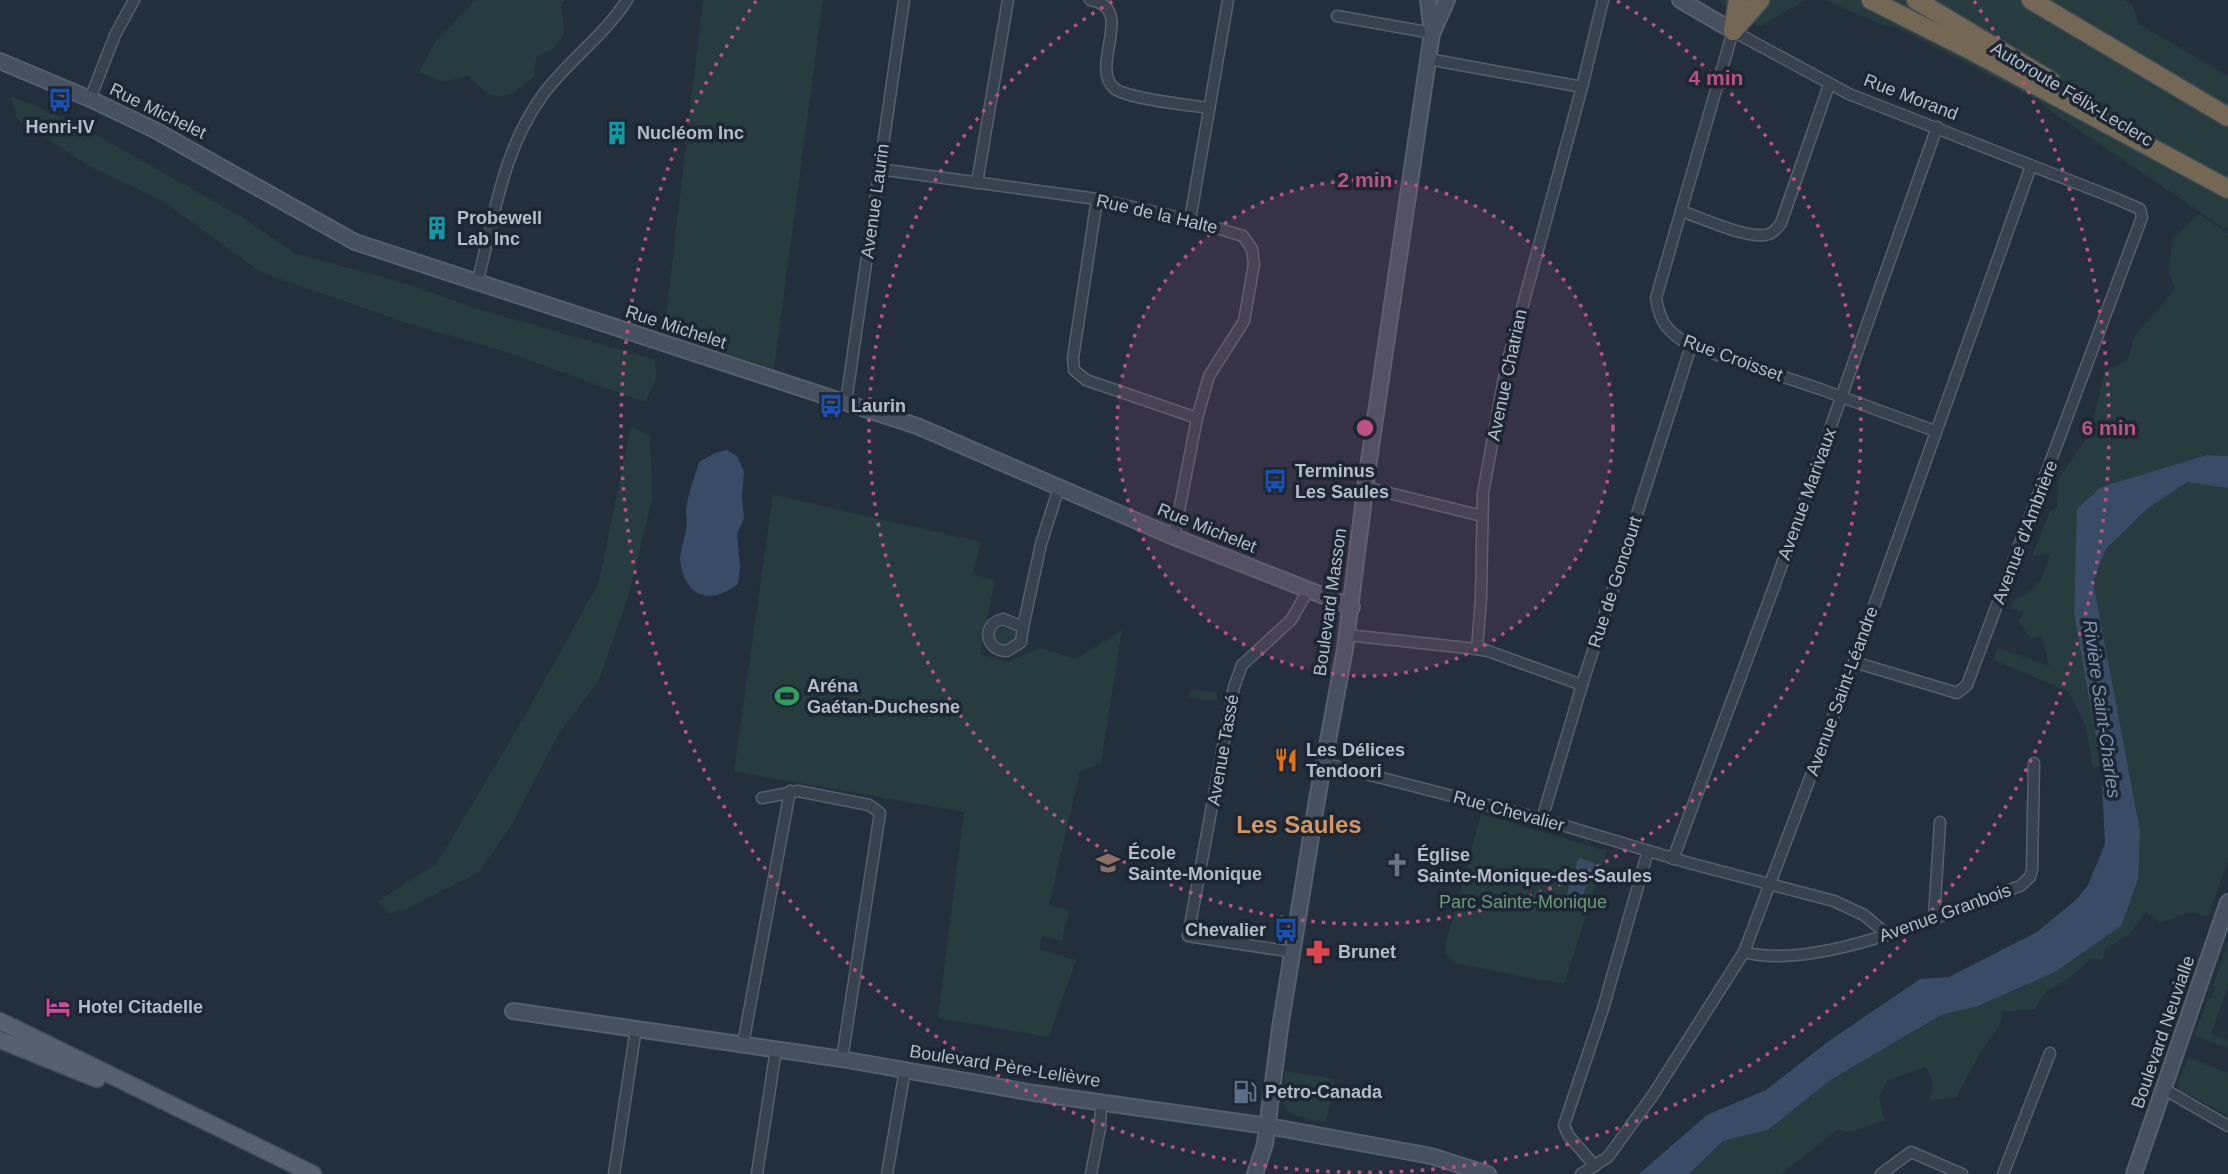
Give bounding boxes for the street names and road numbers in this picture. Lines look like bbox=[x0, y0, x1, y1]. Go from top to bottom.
street label: Autoroute Félix-Leclerc bbox=[1988, 38, 2156, 150]
street label: Rue Morand bbox=[1861, 70, 1961, 124]
street label: Rue Michelet bbox=[106, 79, 210, 143]
street label: Avenue Laurin bbox=[857, 142, 893, 260]
street label: Rue de la Halte bbox=[1094, 190, 1220, 238]
street label: Rue Michelet bbox=[623, 301, 729, 353]
street label: Avenue Chatrian bbox=[1483, 307, 1531, 443]
street label: Rue Croisset bbox=[1681, 331, 1785, 385]
street label: Avenue Marivaux bbox=[1774, 425, 1840, 563]
street label: Avenue d'Ambrière bbox=[1988, 457, 2062, 607]
street label: Rue Michelet bbox=[1155, 499, 1259, 557]
street label: Rue de Goncourt bbox=[1584, 514, 1646, 650]
street label: Boulevard Masson bbox=[1310, 527, 1350, 677]
street label: Avenue Saint-Léandre bbox=[1802, 604, 1882, 778]
street label: Avenue Tassé bbox=[1203, 693, 1243, 807]
street label: Rue Chevalier bbox=[1451, 787, 1567, 835]
street label: Avenue Granbois bbox=[1876, 880, 2014, 946]
street label: Boulevard Neuvialle bbox=[2127, 953, 2199, 1111]
street label: Boulevard Père-Lelièvre bbox=[908, 1041, 1102, 1091]

